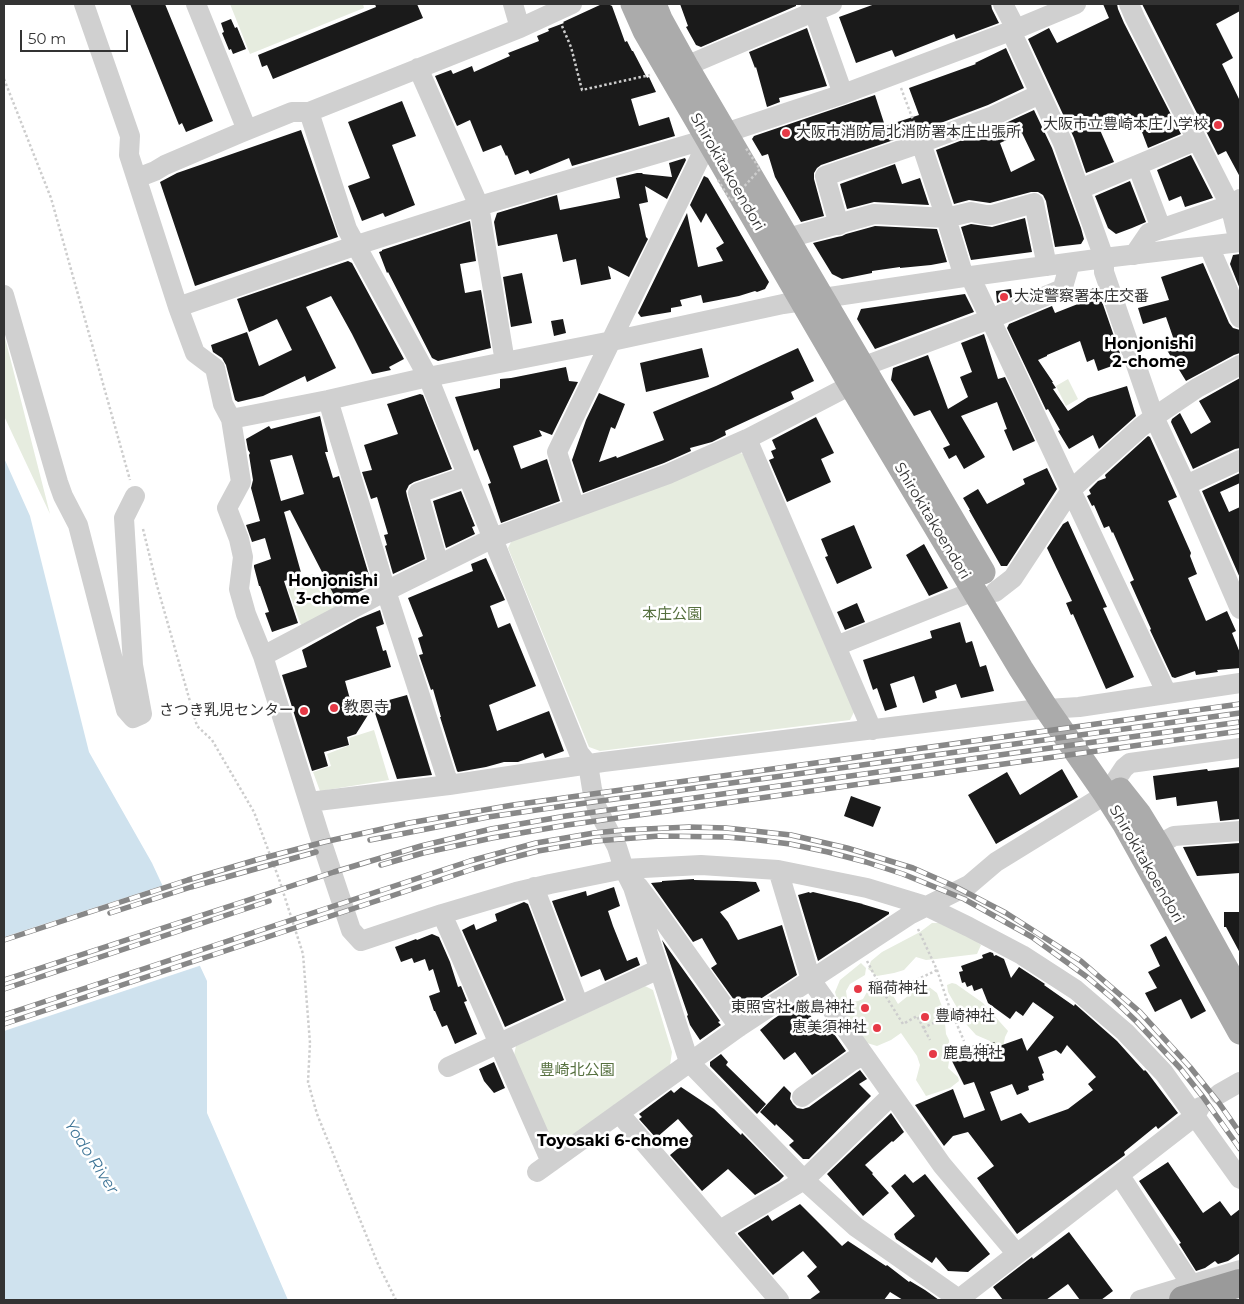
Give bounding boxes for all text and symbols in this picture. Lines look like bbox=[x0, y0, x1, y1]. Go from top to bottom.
scale bar bbox=[22, 20, 130, 52]
text: 50 m bbox=[28, 29, 66, 48]
street label: Shirokitakoendori bbox=[686, 110, 768, 234]
place label: 大阪市立豊崎本庄小学校 bbox=[1043, 116, 1208, 134]
marker: 大阪市立豊崎本庄小学校 bbox=[1212, 119, 1224, 131]
place label: 大阪市消防局北消防署本庄出張所 bbox=[796, 124, 1021, 142]
marker: 大阪市消防局北消防署本庄出張所 bbox=[780, 127, 792, 139]
place label: 大淀警察署本庄交番 bbox=[1014, 288, 1149, 306]
marker: 大淀警察署本庄交番 bbox=[998, 291, 1010, 303]
district label: Honjonishi 2-chome bbox=[1104, 334, 1194, 372]
street label: Shirokitakoendori bbox=[890, 459, 974, 583]
district label: Honjonishi 3-chome bbox=[288, 571, 378, 609]
park label: 本庄公園 bbox=[642, 606, 702, 624]
place label: 教恩寺 bbox=[344, 699, 389, 717]
place label: さつき乳児センター bbox=[159, 702, 294, 720]
marker: 教恩寺 bbox=[328, 702, 340, 714]
marker: さつき乳児センター bbox=[298, 705, 310, 717]
street label: Shirokitakoendori bbox=[1105, 802, 1187, 926]
place label: 稲荷神社 bbox=[868, 980, 928, 998]
marker: 稲荷神社 bbox=[852, 983, 864, 995]
place label: 東照宮社 厳島神社 bbox=[731, 999, 855, 1017]
marker: 東照宮社 厳島神社 bbox=[859, 1002, 871, 1014]
place label: 豊崎神社 bbox=[935, 1008, 995, 1026]
marker: 豊崎神社 bbox=[919, 1011, 931, 1023]
place label: 恵美須神社 bbox=[792, 1019, 867, 1037]
marker: 恵美須神社 bbox=[871, 1022, 883, 1034]
place label: 鹿島神社 bbox=[943, 1045, 1003, 1063]
marker: 鹿島神社 bbox=[927, 1048, 939, 1060]
park label: 豊崎北公園 bbox=[540, 1062, 614, 1080]
water label: Yodo River bbox=[60, 1116, 122, 1198]
district label: Toyosaki 6-chome bbox=[537, 1131, 689, 1151]

